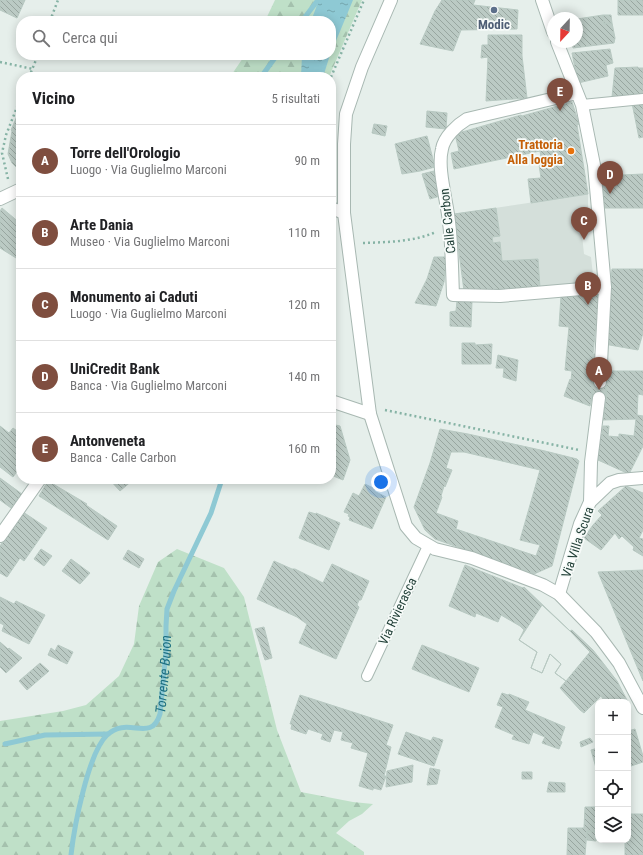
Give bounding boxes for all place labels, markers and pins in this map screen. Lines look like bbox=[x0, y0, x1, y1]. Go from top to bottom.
marker: Modic bbox=[489, 5, 499, 15]
place label: Modic bbox=[478, 17, 510, 32]
pin: E bbox=[547, 78, 573, 111]
place label: Trattoria Alla loggia bbox=[507, 137, 563, 167]
marker: Trattoria Alla loggia bbox=[566, 146, 576, 156]
pin: D bbox=[597, 161, 623, 194]
pin: C bbox=[571, 207, 597, 240]
pin: B bbox=[575, 272, 601, 305]
pin: A bbox=[586, 357, 612, 390]

